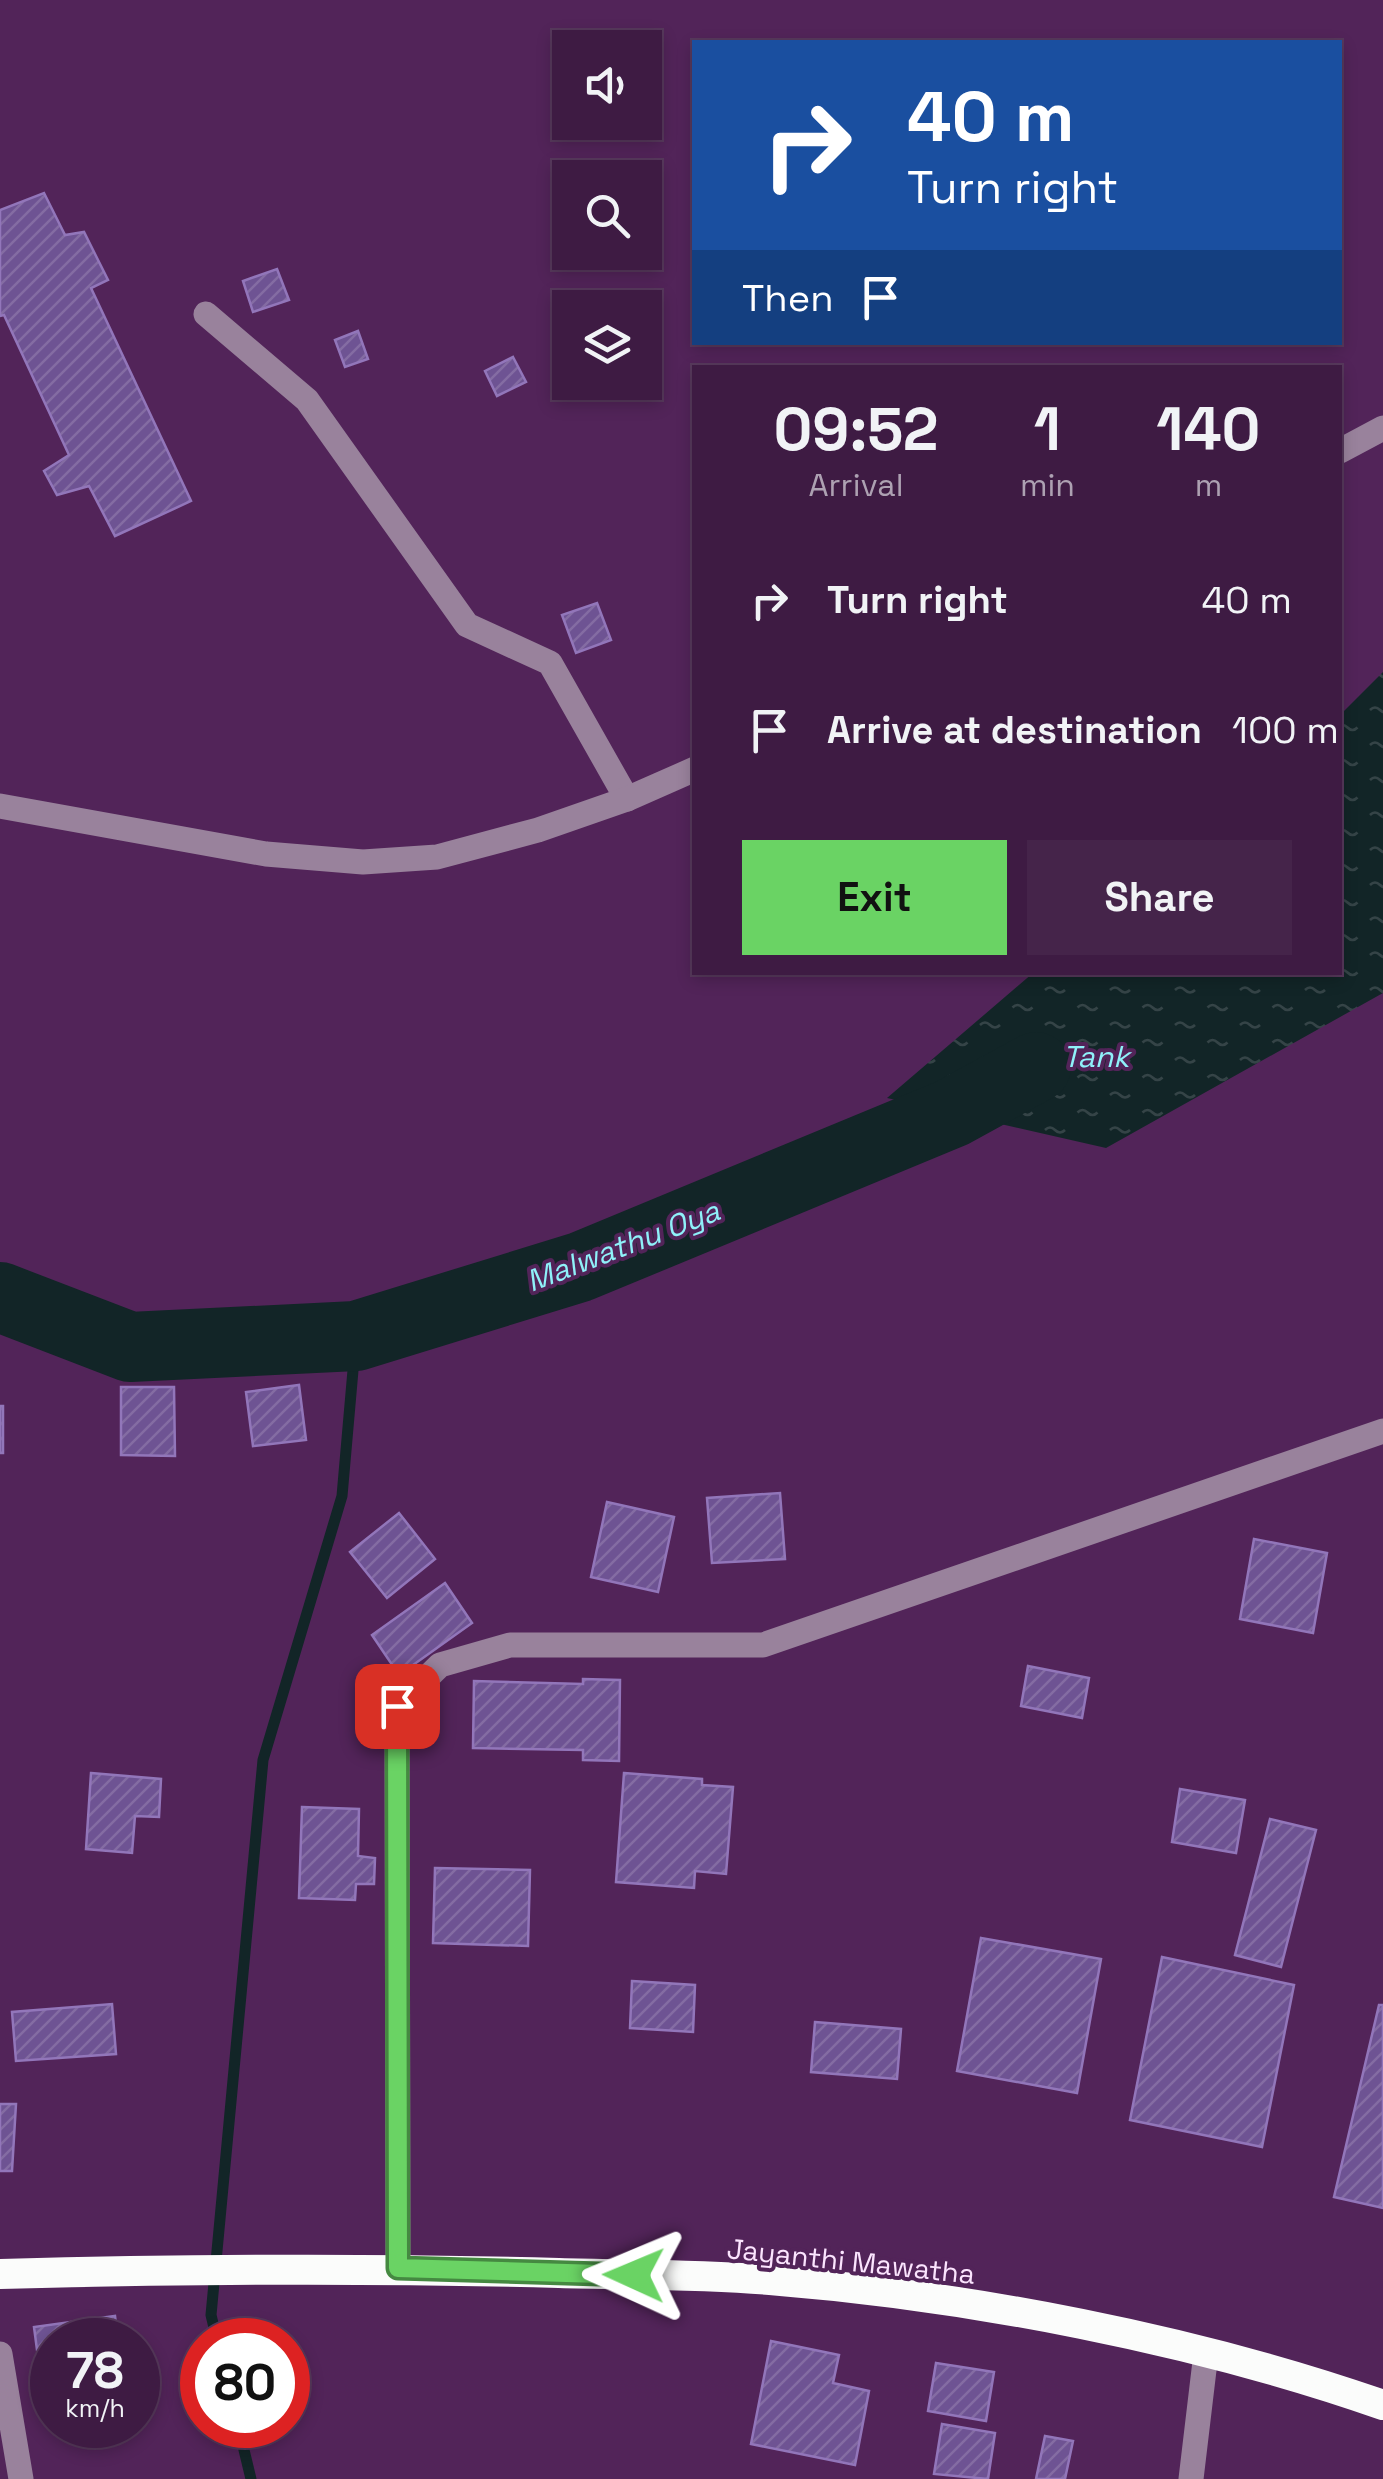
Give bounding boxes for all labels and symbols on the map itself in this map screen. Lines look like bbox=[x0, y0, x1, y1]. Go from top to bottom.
water label: Tank bbox=[1063, 1037, 1132, 1076]
water label: Malwathu Oya bbox=[520, 1190, 726, 1300]
pin bbox=[355, 1664, 440, 1749]
position arrow bbox=[582, 2223, 686, 2327]
street label: Jayanthi Mawatha bbox=[725, 2230, 977, 2292]
speed limit sign: 80 bbox=[180, 2318, 310, 2448]

